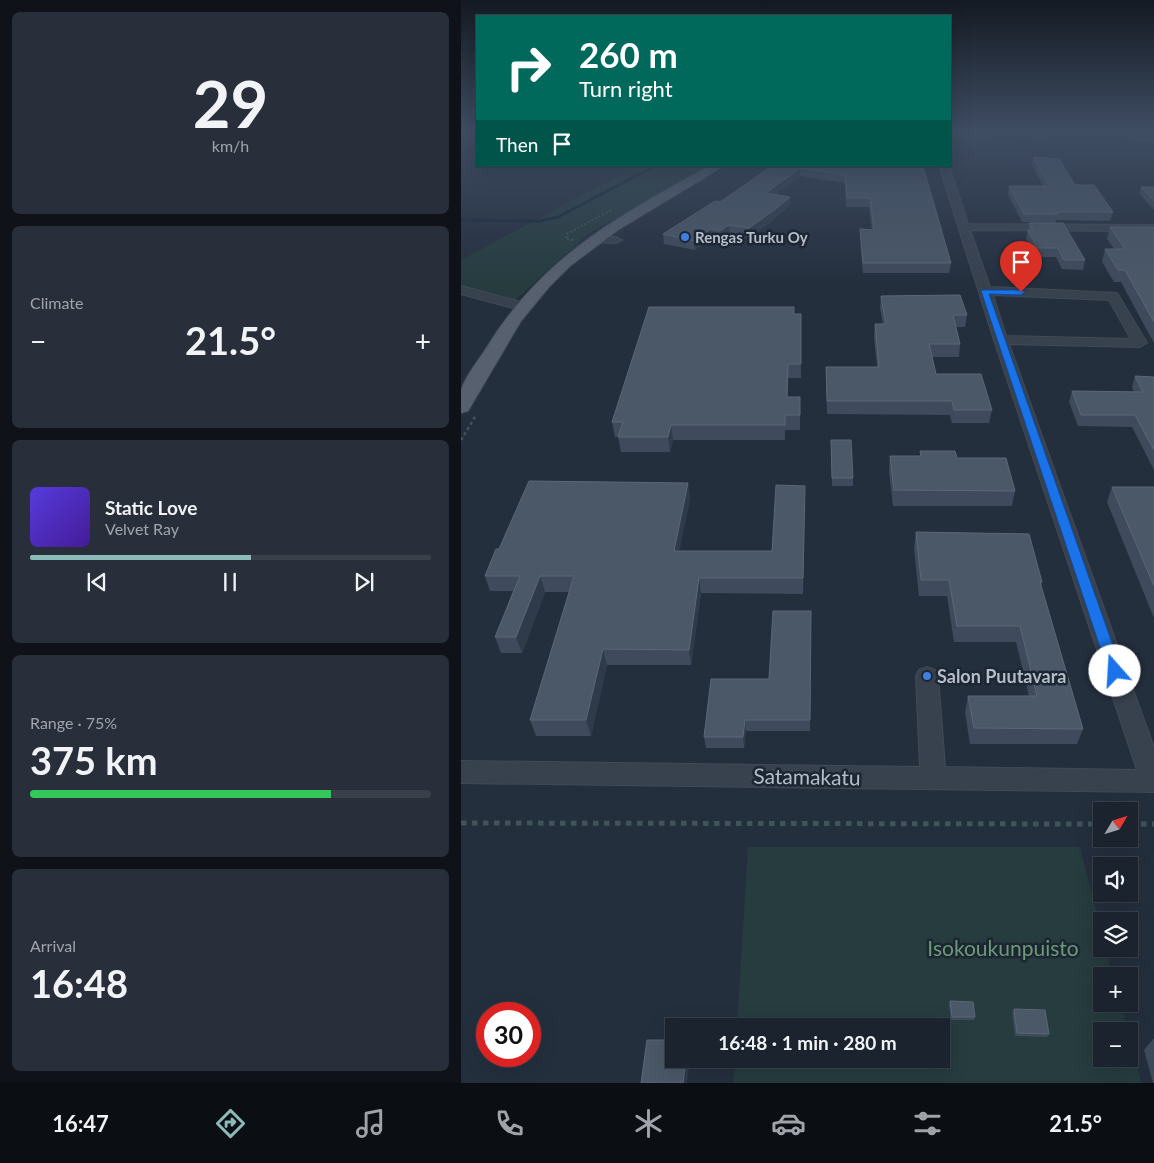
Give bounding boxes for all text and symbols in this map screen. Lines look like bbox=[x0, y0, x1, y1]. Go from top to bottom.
text: 260 m bbox=[579, 33, 678, 75]
icon: right bbox=[496, 35, 561, 100]
text: 29 bbox=[193, 64, 268, 142]
text: Turn right bbox=[579, 75, 673, 102]
icon: arrive bbox=[548, 130, 576, 158]
text: Then bbox=[496, 133, 538, 156]
text: km/h bbox=[212, 136, 249, 155]
place label: Rengas Turku Oy bbox=[695, 228, 808, 246]
marker: Rengas Turku Oy bbox=[679, 231, 691, 243]
pin bbox=[1000, 241, 1042, 292]
icon: arrive bbox=[1007, 248, 1035, 276]
text: Climate bbox=[30, 293, 83, 312]
text: 21.5° bbox=[185, 317, 276, 363]
text: − bbox=[30, 324, 46, 358]
text: + bbox=[415, 324, 431, 358]
text: Static Love bbox=[105, 496, 197, 519]
text: Velvet Ray bbox=[105, 519, 179, 538]
icon: previous bbox=[83, 568, 111, 596]
icon: pause bbox=[216, 568, 244, 596]
icon: next bbox=[350, 568, 378, 596]
position arrow bbox=[1088, 644, 1140, 696]
place label: Salon Puutavara bbox=[937, 665, 1066, 687]
marker: Salon Puutavara bbox=[921, 670, 933, 682]
text: Range · 75% bbox=[30, 713, 117, 732]
text: 375 km bbox=[30, 737, 158, 783]
street label: Satamakatu bbox=[753, 763, 861, 789]
north arrow bbox=[1093, 802, 1139, 848]
map controls bbox=[1093, 802, 1138, 1067]
button: sound bbox=[1093, 857, 1138, 902]
button: layers bbox=[1093, 912, 1138, 957]
park label: Isokoukunpuisto bbox=[927, 935, 1079, 960]
text: Arrival bbox=[30, 936, 76, 955]
text: 16:48 bbox=[30, 960, 128, 1006]
button: + bbox=[1093, 967, 1138, 1012]
speed limit sign: 30 bbox=[476, 1002, 541, 1067]
button: − bbox=[1093, 1022, 1138, 1067]
text: 16:48 · 1 min · 280 m bbox=[718, 1031, 897, 1054]
icon: directions bbox=[213, 1106, 248, 1141]
icon: music bbox=[353, 1106, 388, 1141]
icon: phone bbox=[492, 1106, 527, 1141]
icon: climate bbox=[631, 1106, 666, 1141]
icon: car bbox=[771, 1106, 806, 1141]
icon: filters bbox=[910, 1106, 945, 1141]
text: 16:47 bbox=[52, 1110, 109, 1137]
text: 21.5° bbox=[1049, 1110, 1102, 1137]

